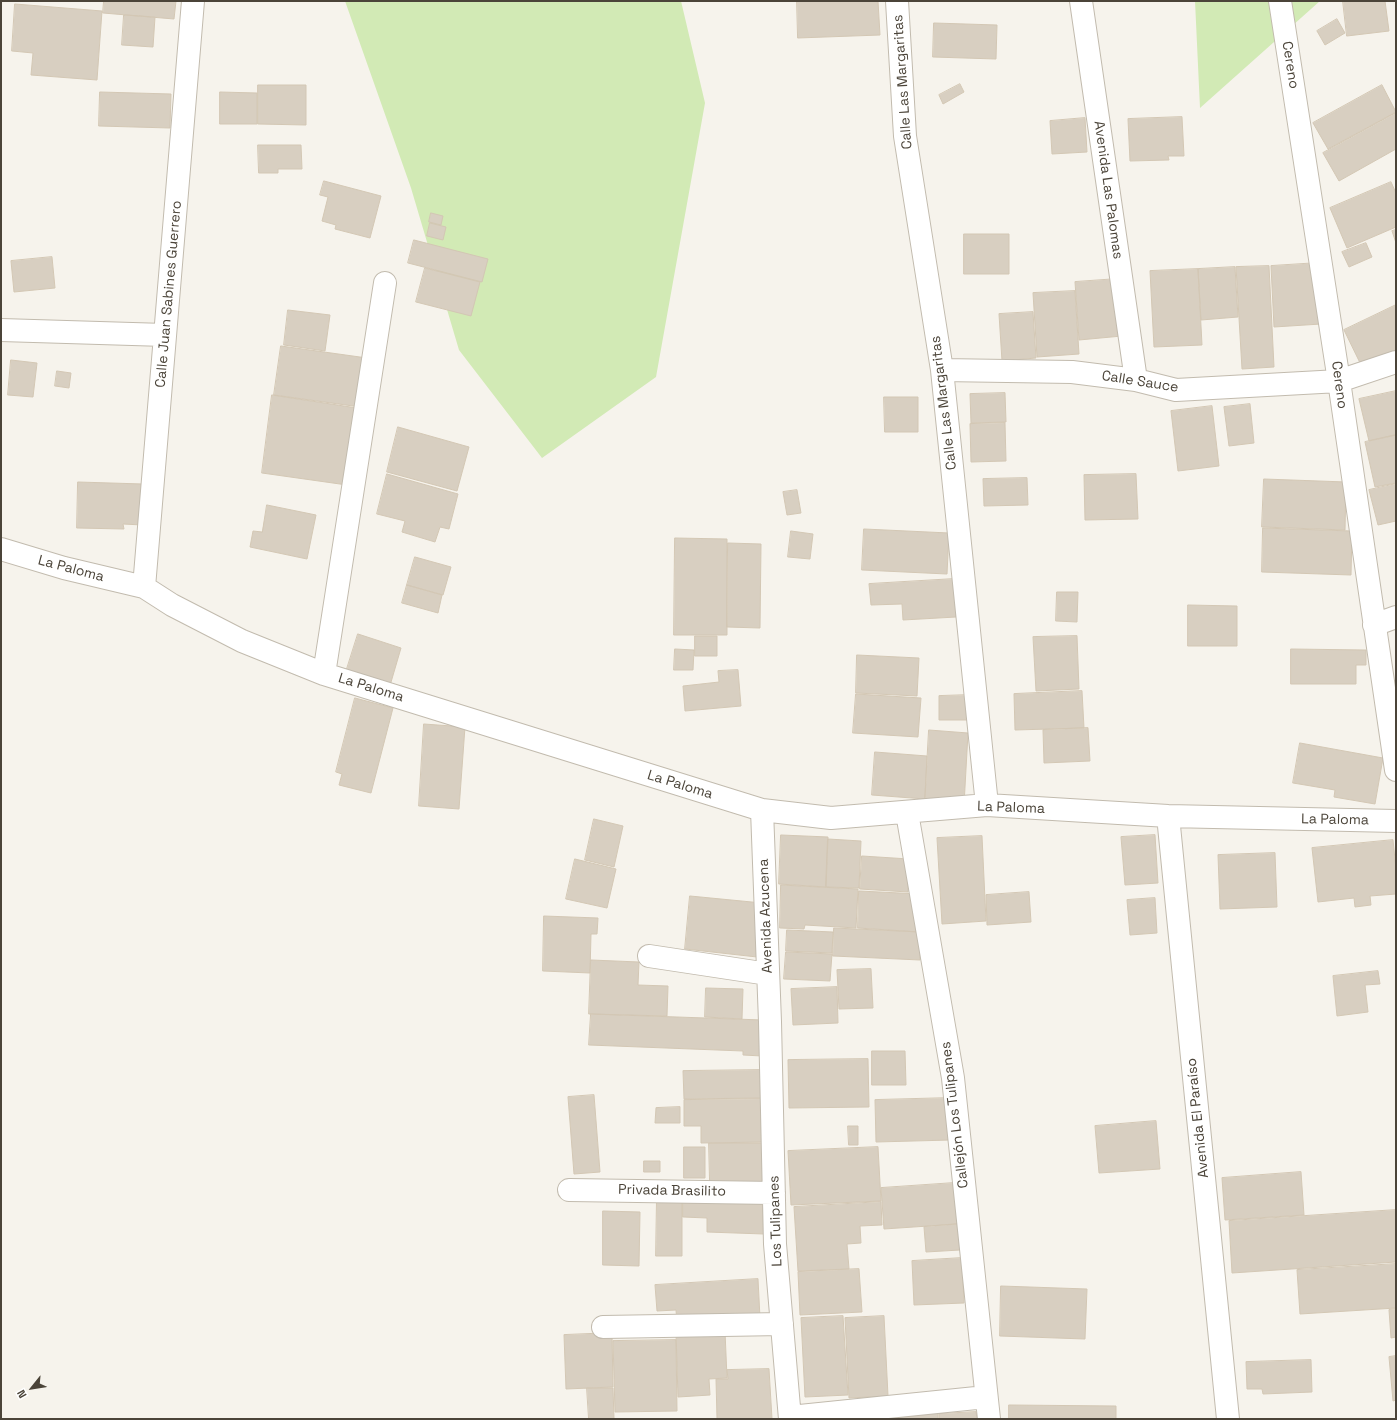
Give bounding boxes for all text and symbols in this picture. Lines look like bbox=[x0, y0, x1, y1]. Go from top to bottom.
street label: Calle Las Margaritas bbox=[890, 14, 916, 150]
street label: Cereno bbox=[1278, 40, 1302, 90]
street label: Avenida Las Palomas bbox=[1090, 120, 1126, 260]
street label: Calle Juan Sabines Guerrero bbox=[152, 200, 186, 388]
street label: Calle Las Margaritas bbox=[927, 335, 961, 471]
street label: Cereno bbox=[1327, 360, 1351, 410]
street label: Calle Sauce bbox=[1100, 368, 1180, 396]
street label: La Paloma bbox=[36, 552, 106, 586]
street label: La Paloma bbox=[336, 670, 406, 706]
street label: La Paloma bbox=[645, 767, 715, 803]
street label: La Paloma bbox=[977, 798, 1045, 818]
street label: La Paloma bbox=[1301, 811, 1369, 829]
street label: Avenida Azucena bbox=[756, 858, 776, 974]
street label: Callejón Los Tulipanes bbox=[938, 1041, 972, 1189]
street label: Avenida El Paraíso bbox=[1183, 1057, 1213, 1179]
street label: Los Tulipanes bbox=[766, 1175, 786, 1267]
street label: Privada Brasilito bbox=[618, 1182, 726, 1200]
north arrow bbox=[12, 1368, 52, 1408]
text: N bbox=[14, 1387, 30, 1401]

